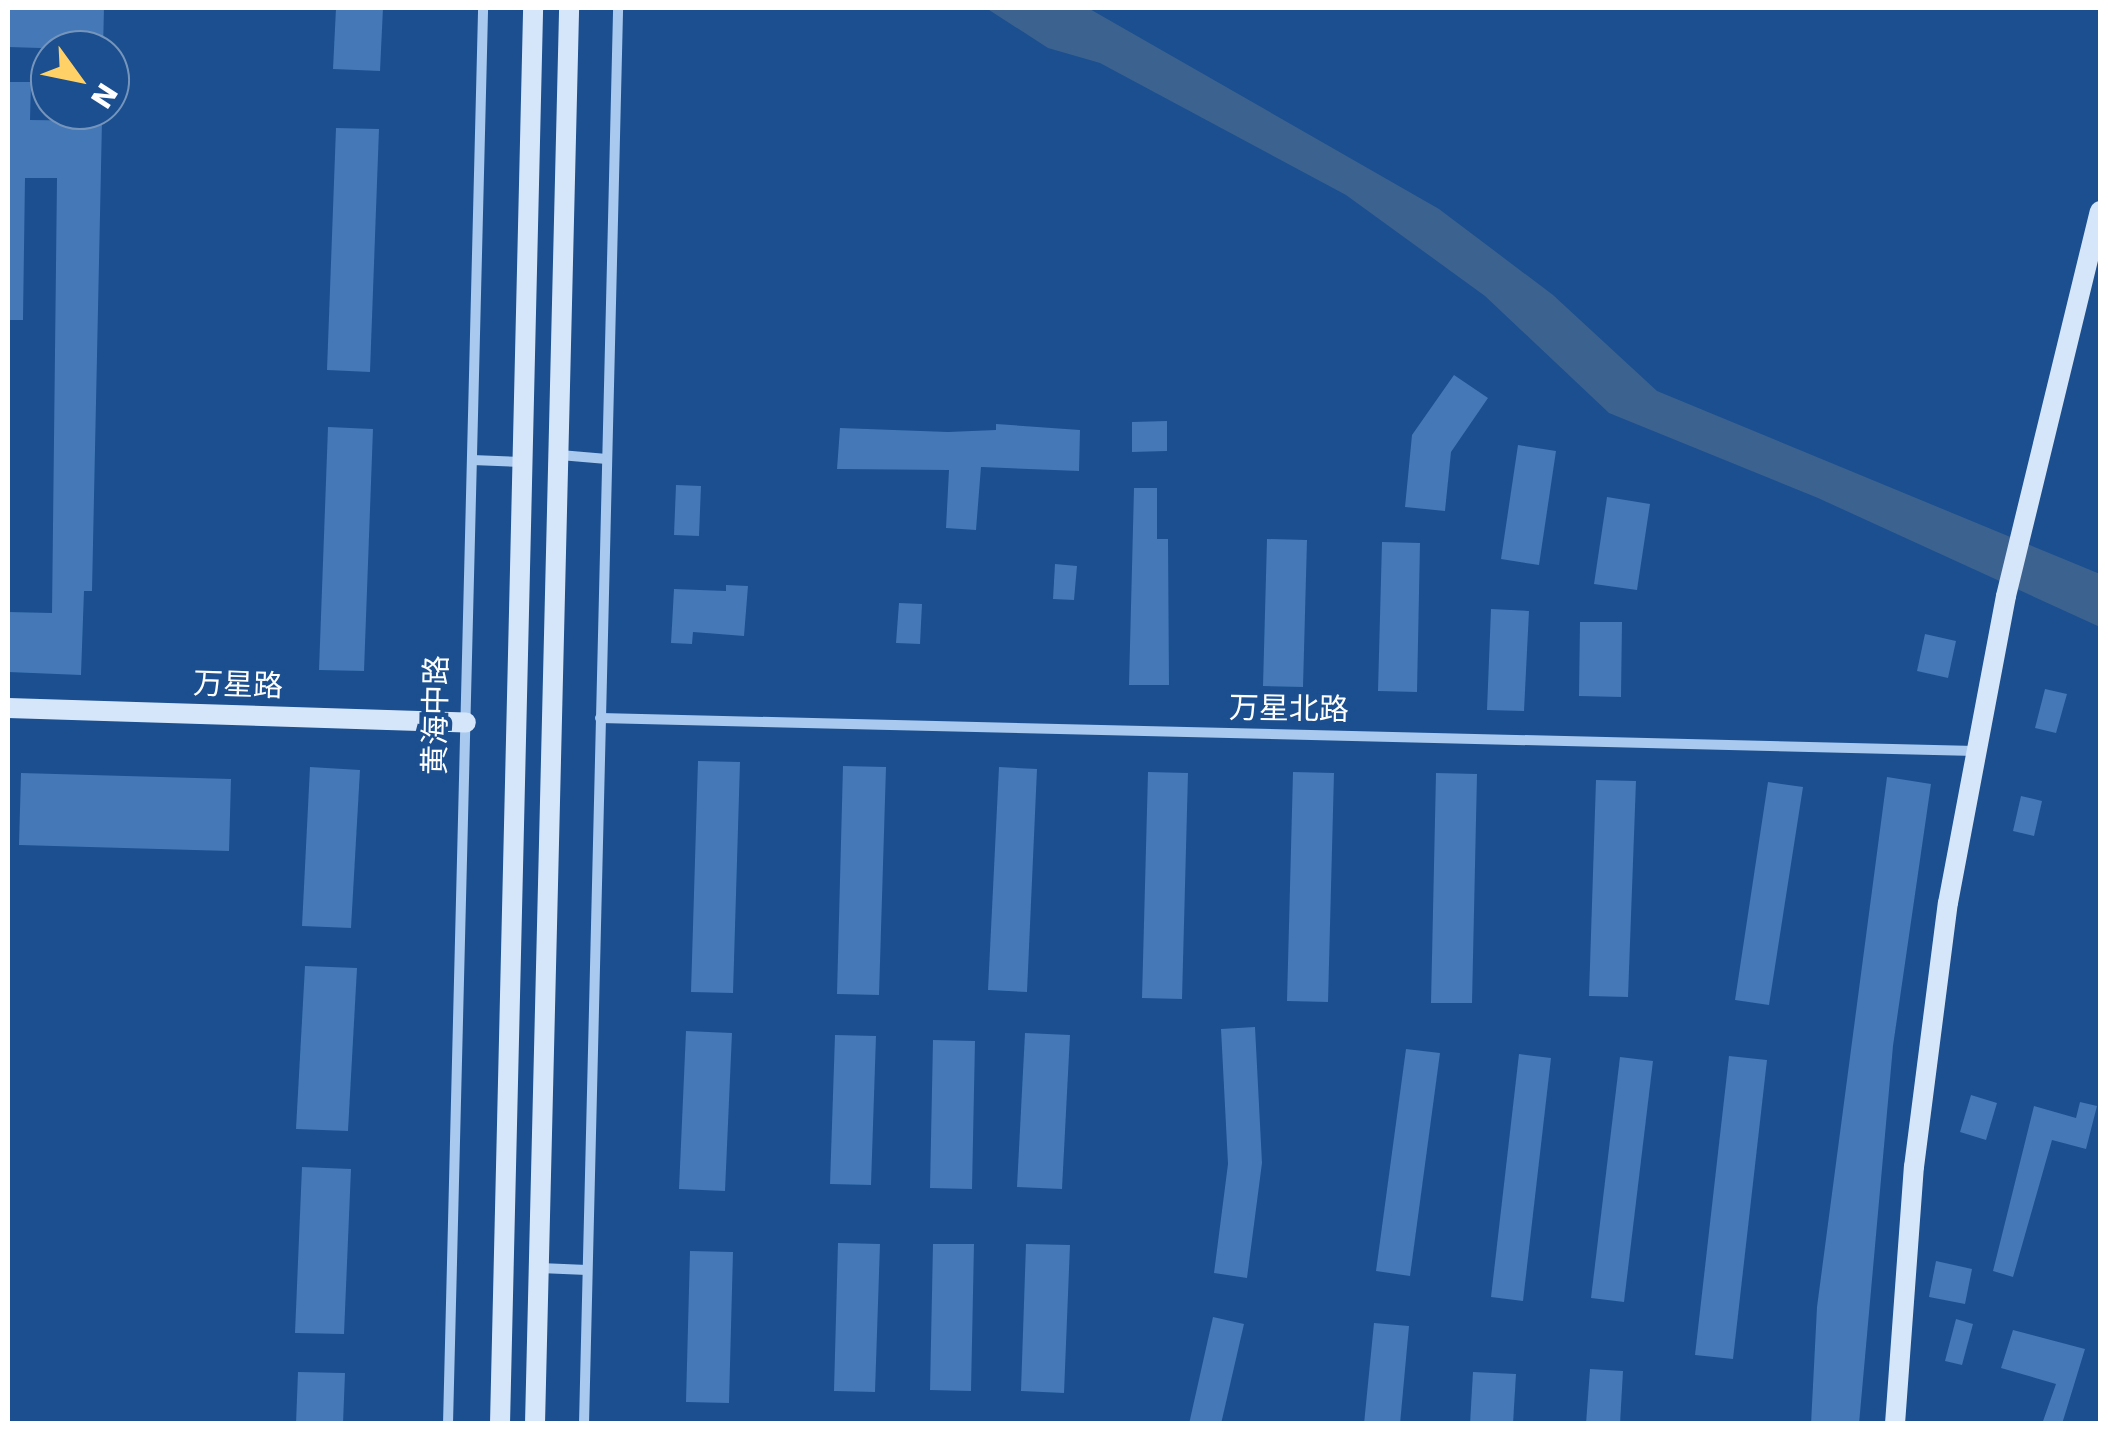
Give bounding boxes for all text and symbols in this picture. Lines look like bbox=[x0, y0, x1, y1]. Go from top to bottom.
north arrow bbox=[30, 30, 130, 130]
text: N bbox=[84, 77, 124, 114]
street label: 黄海中路 bbox=[417, 655, 455, 775]
street label: 万星路 bbox=[192, 665, 284, 705]
street label: 万星北路 bbox=[1229, 690, 1349, 728]

